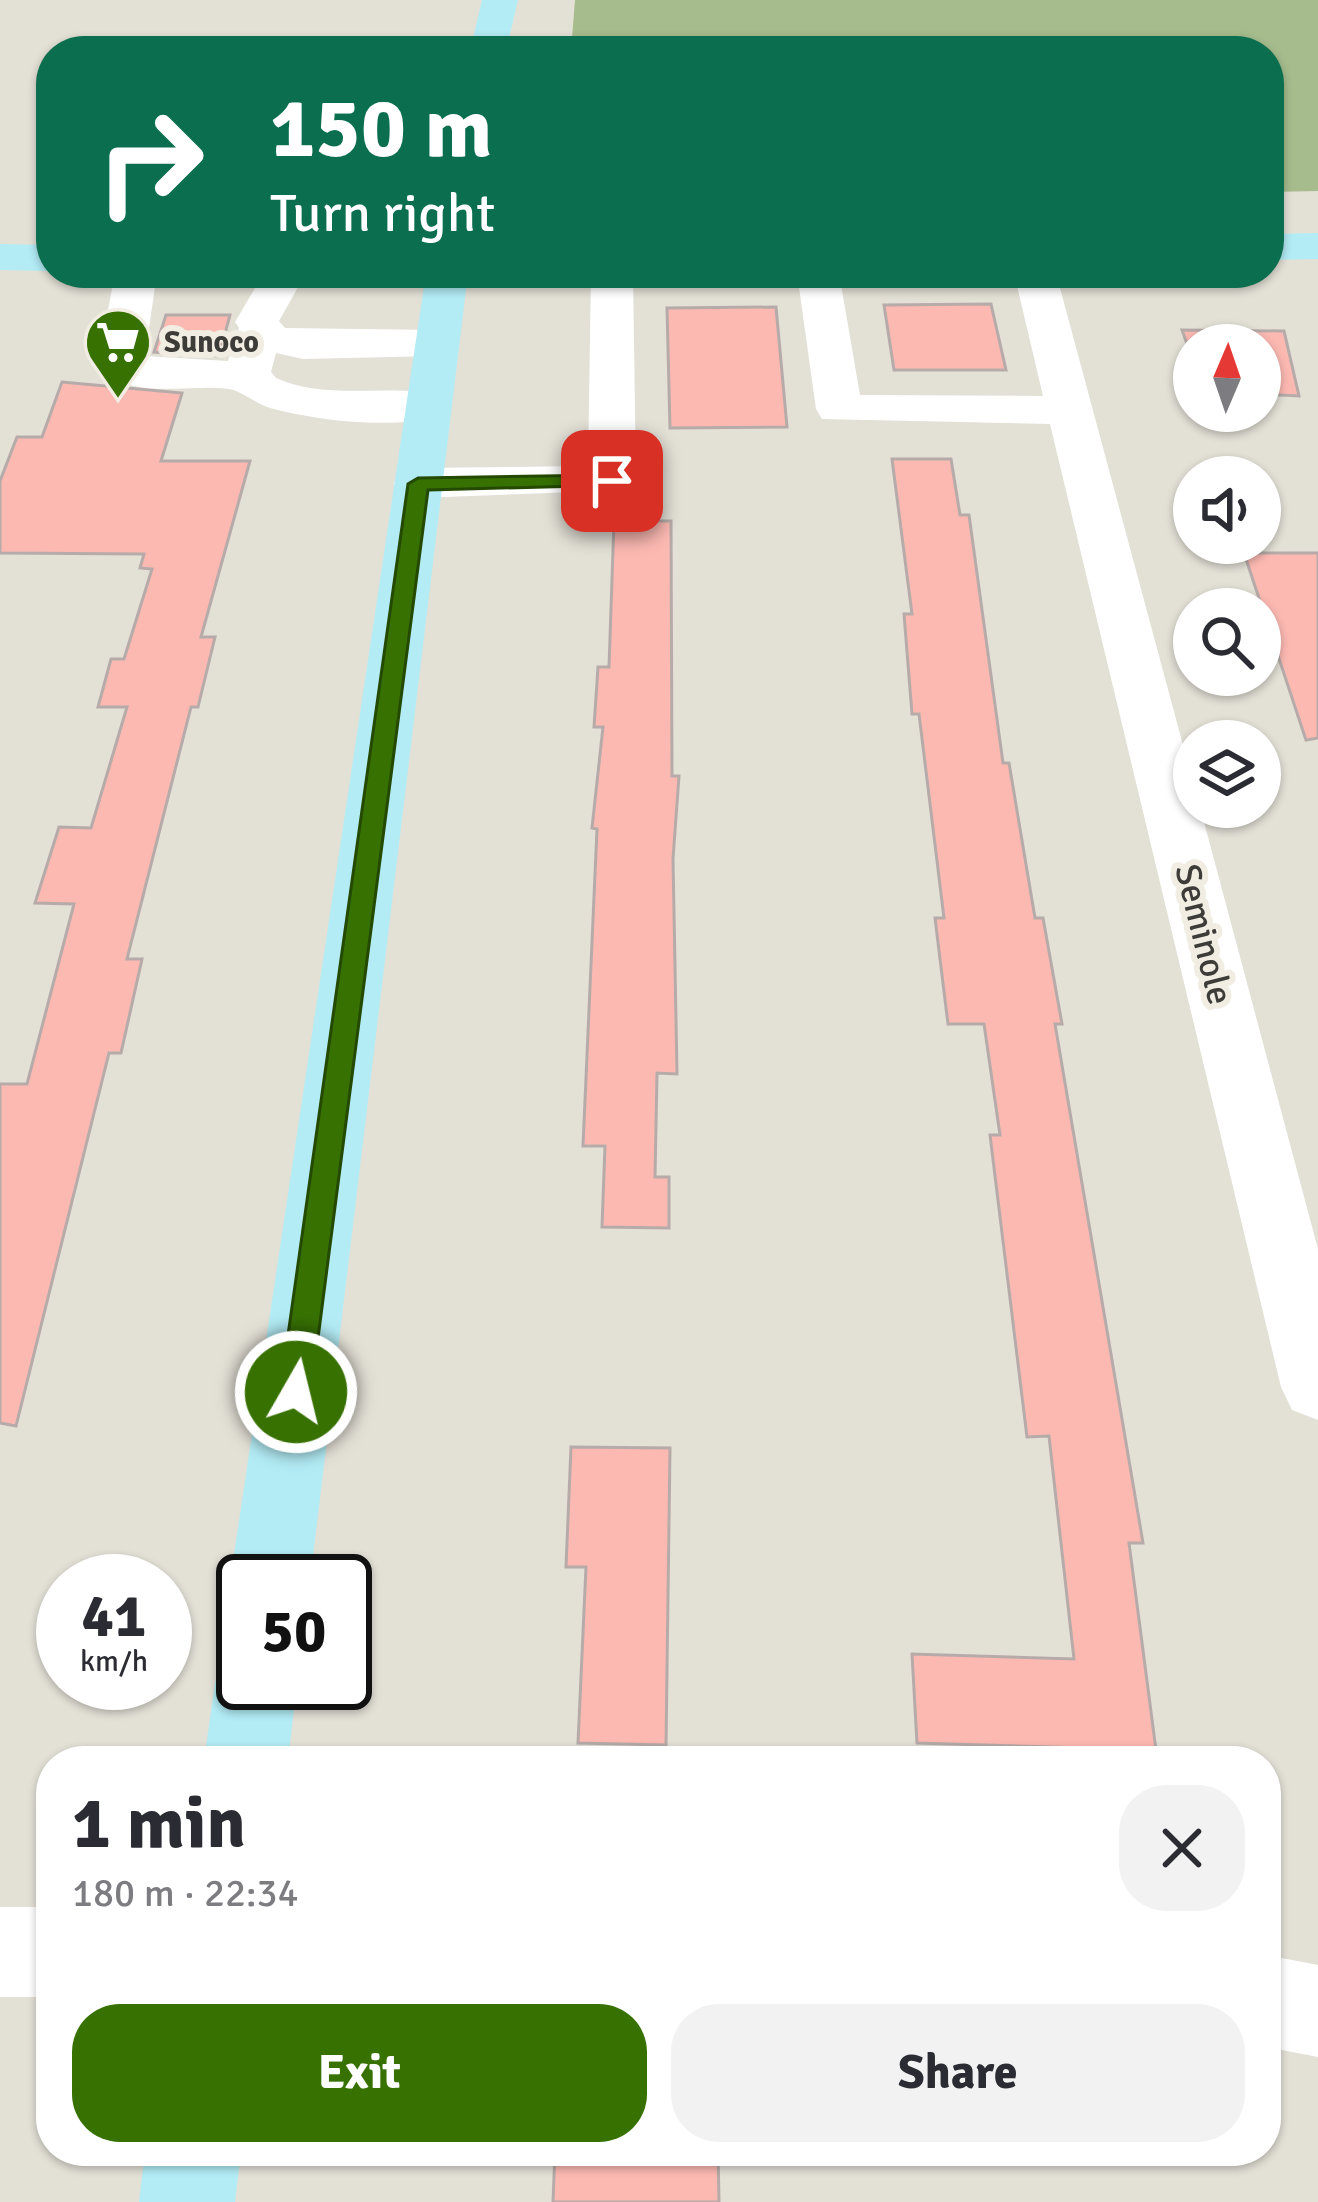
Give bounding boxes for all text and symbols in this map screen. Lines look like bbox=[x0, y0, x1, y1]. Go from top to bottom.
text: 150 m bbox=[270, 77, 492, 181]
icon: right bbox=[72, 84, 228, 240]
text: Turn right bbox=[270, 180, 495, 247]
supermarket icon: Sunoco bbox=[83, 307, 153, 401]
place label: Sunoco bbox=[164, 324, 259, 361]
north arrow bbox=[1173, 324, 1281, 432]
map controls bbox=[1173, 324, 1281, 828]
pin bbox=[561, 430, 663, 532]
icon: arrive bbox=[579, 448, 645, 514]
button: sound bbox=[1173, 456, 1281, 564]
button: search bbox=[1173, 588, 1281, 696]
button: layers bbox=[1173, 720, 1281, 828]
street label: Seminole bbox=[1164, 860, 1243, 1009]
position arrow bbox=[233, 1329, 359, 1455]
speed limit sign: 50 bbox=[216, 1554, 372, 1710]
text: 41 bbox=[82, 1580, 146, 1654]
text: km/h bbox=[80, 1643, 148, 1680]
text: 1 min bbox=[72, 1779, 246, 1868]
button: close bbox=[1119, 1785, 1245, 1911]
text: 180 m · 22:34 bbox=[72, 1869, 299, 1917]
button: Exit bbox=[72, 2004, 647, 2142]
button: Share bbox=[671, 2004, 1245, 2142]

